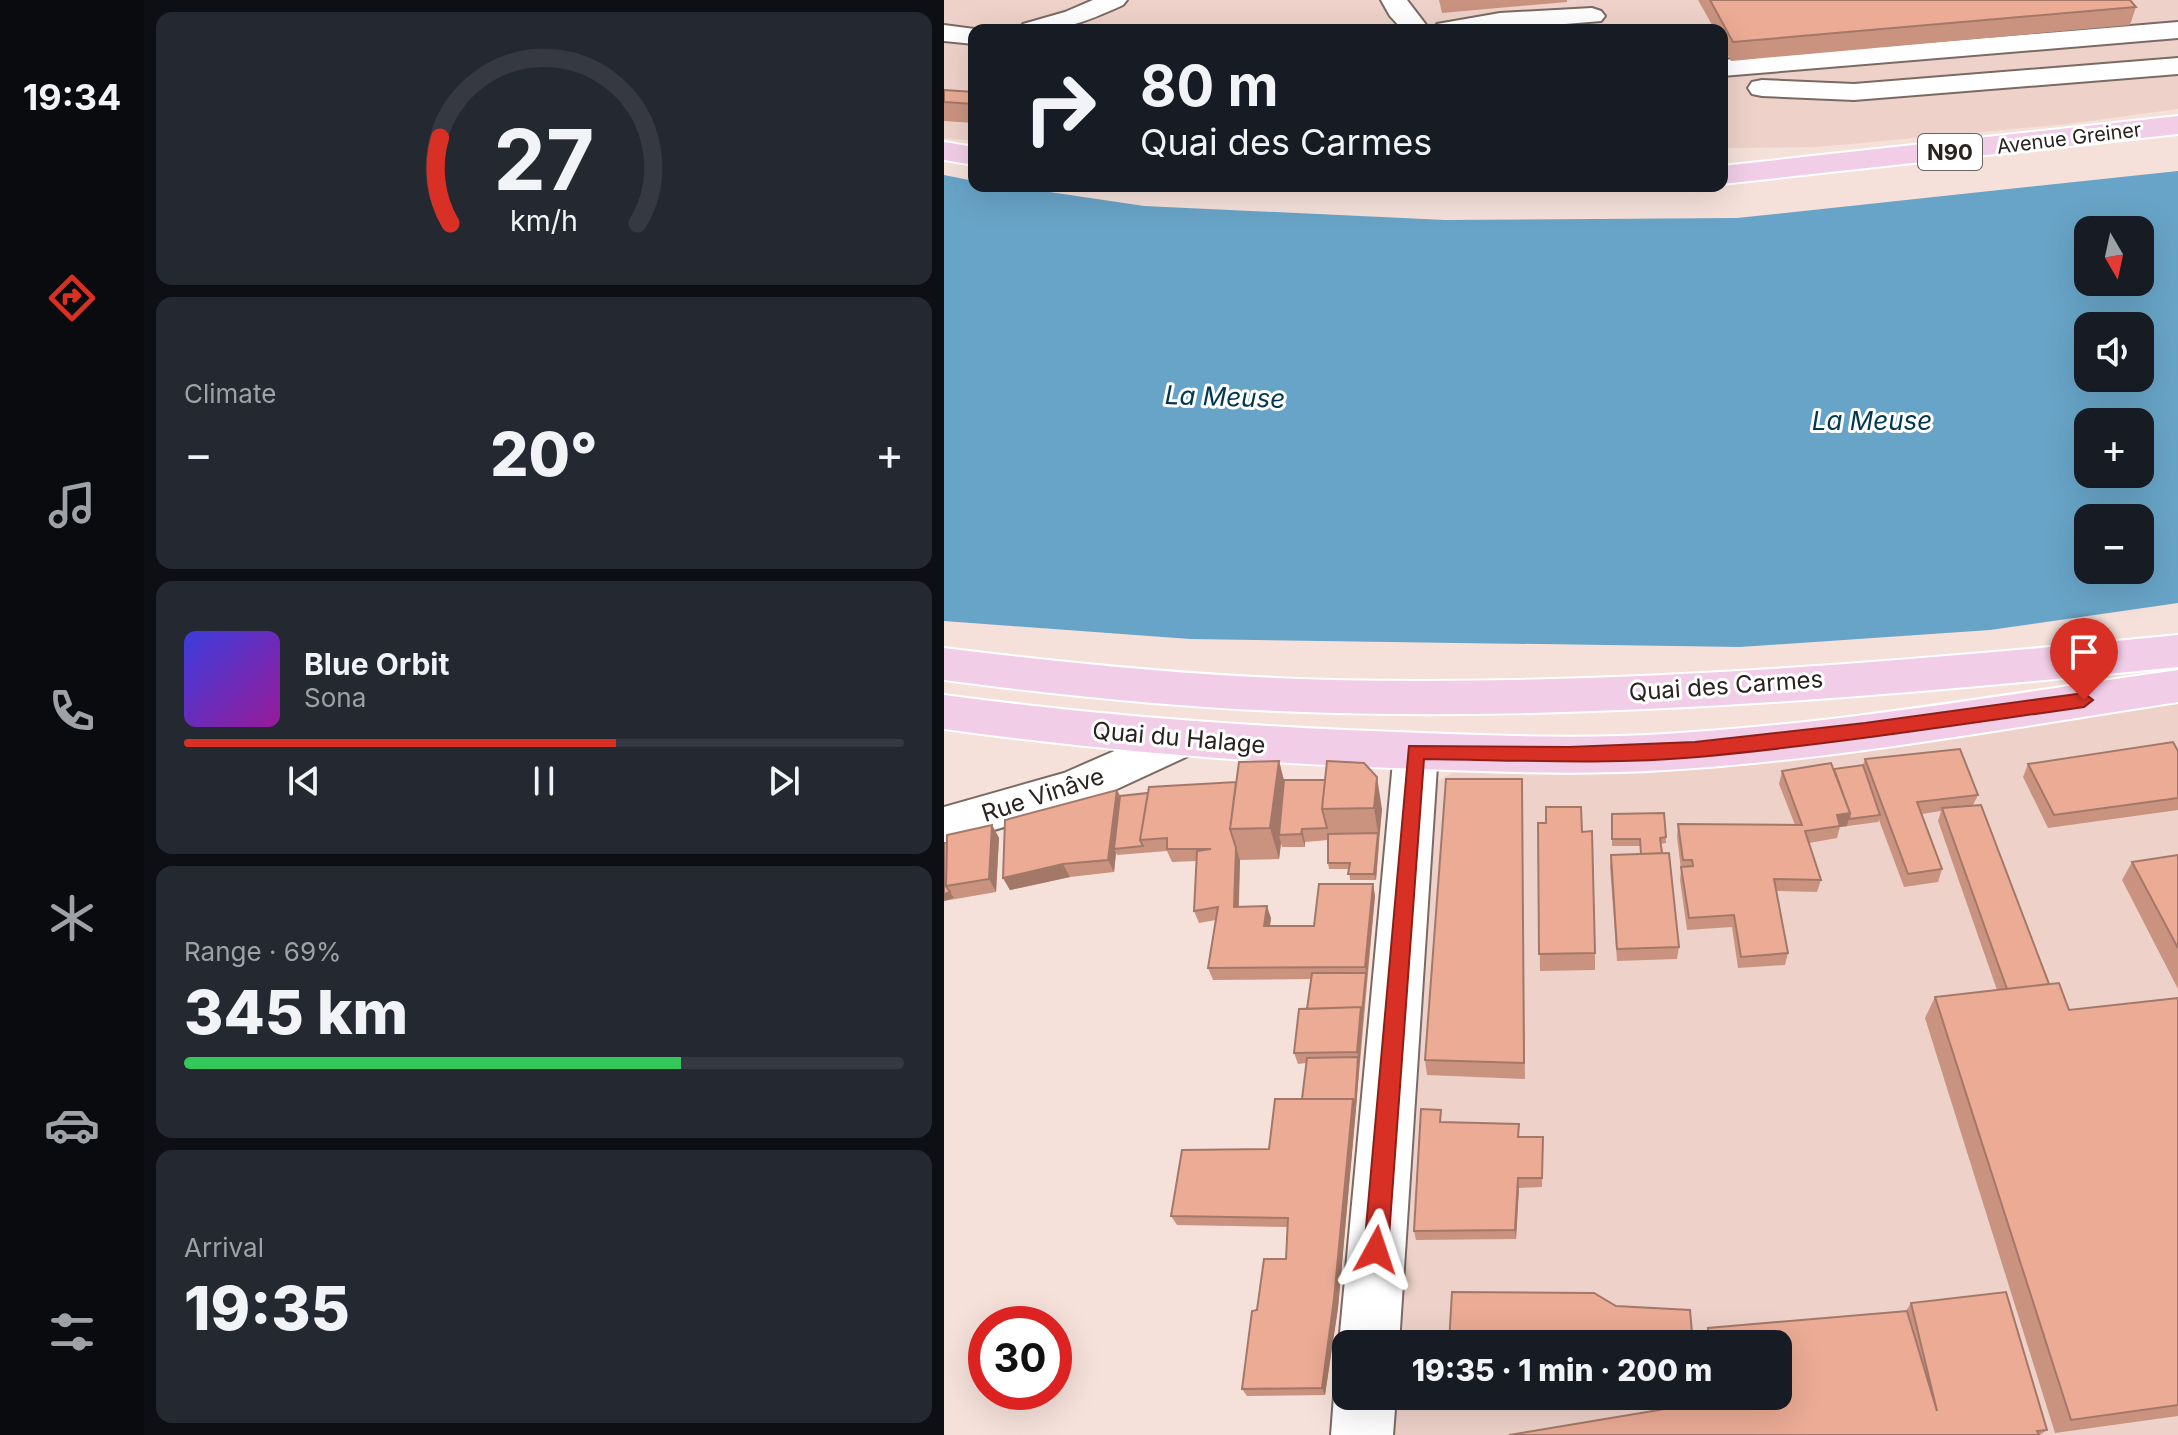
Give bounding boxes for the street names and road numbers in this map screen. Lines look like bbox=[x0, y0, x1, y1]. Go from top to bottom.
street label: Avenue Greiner bbox=[1995, 117, 2143, 159]
road number: N90 bbox=[1918, 134, 1982, 170]
street label: Quai des Carmes bbox=[1628, 664, 1824, 707]
street label: Quai du Halage bbox=[1091, 715, 1267, 760]
street label: Rue Vinâve bbox=[978, 761, 1108, 828]

